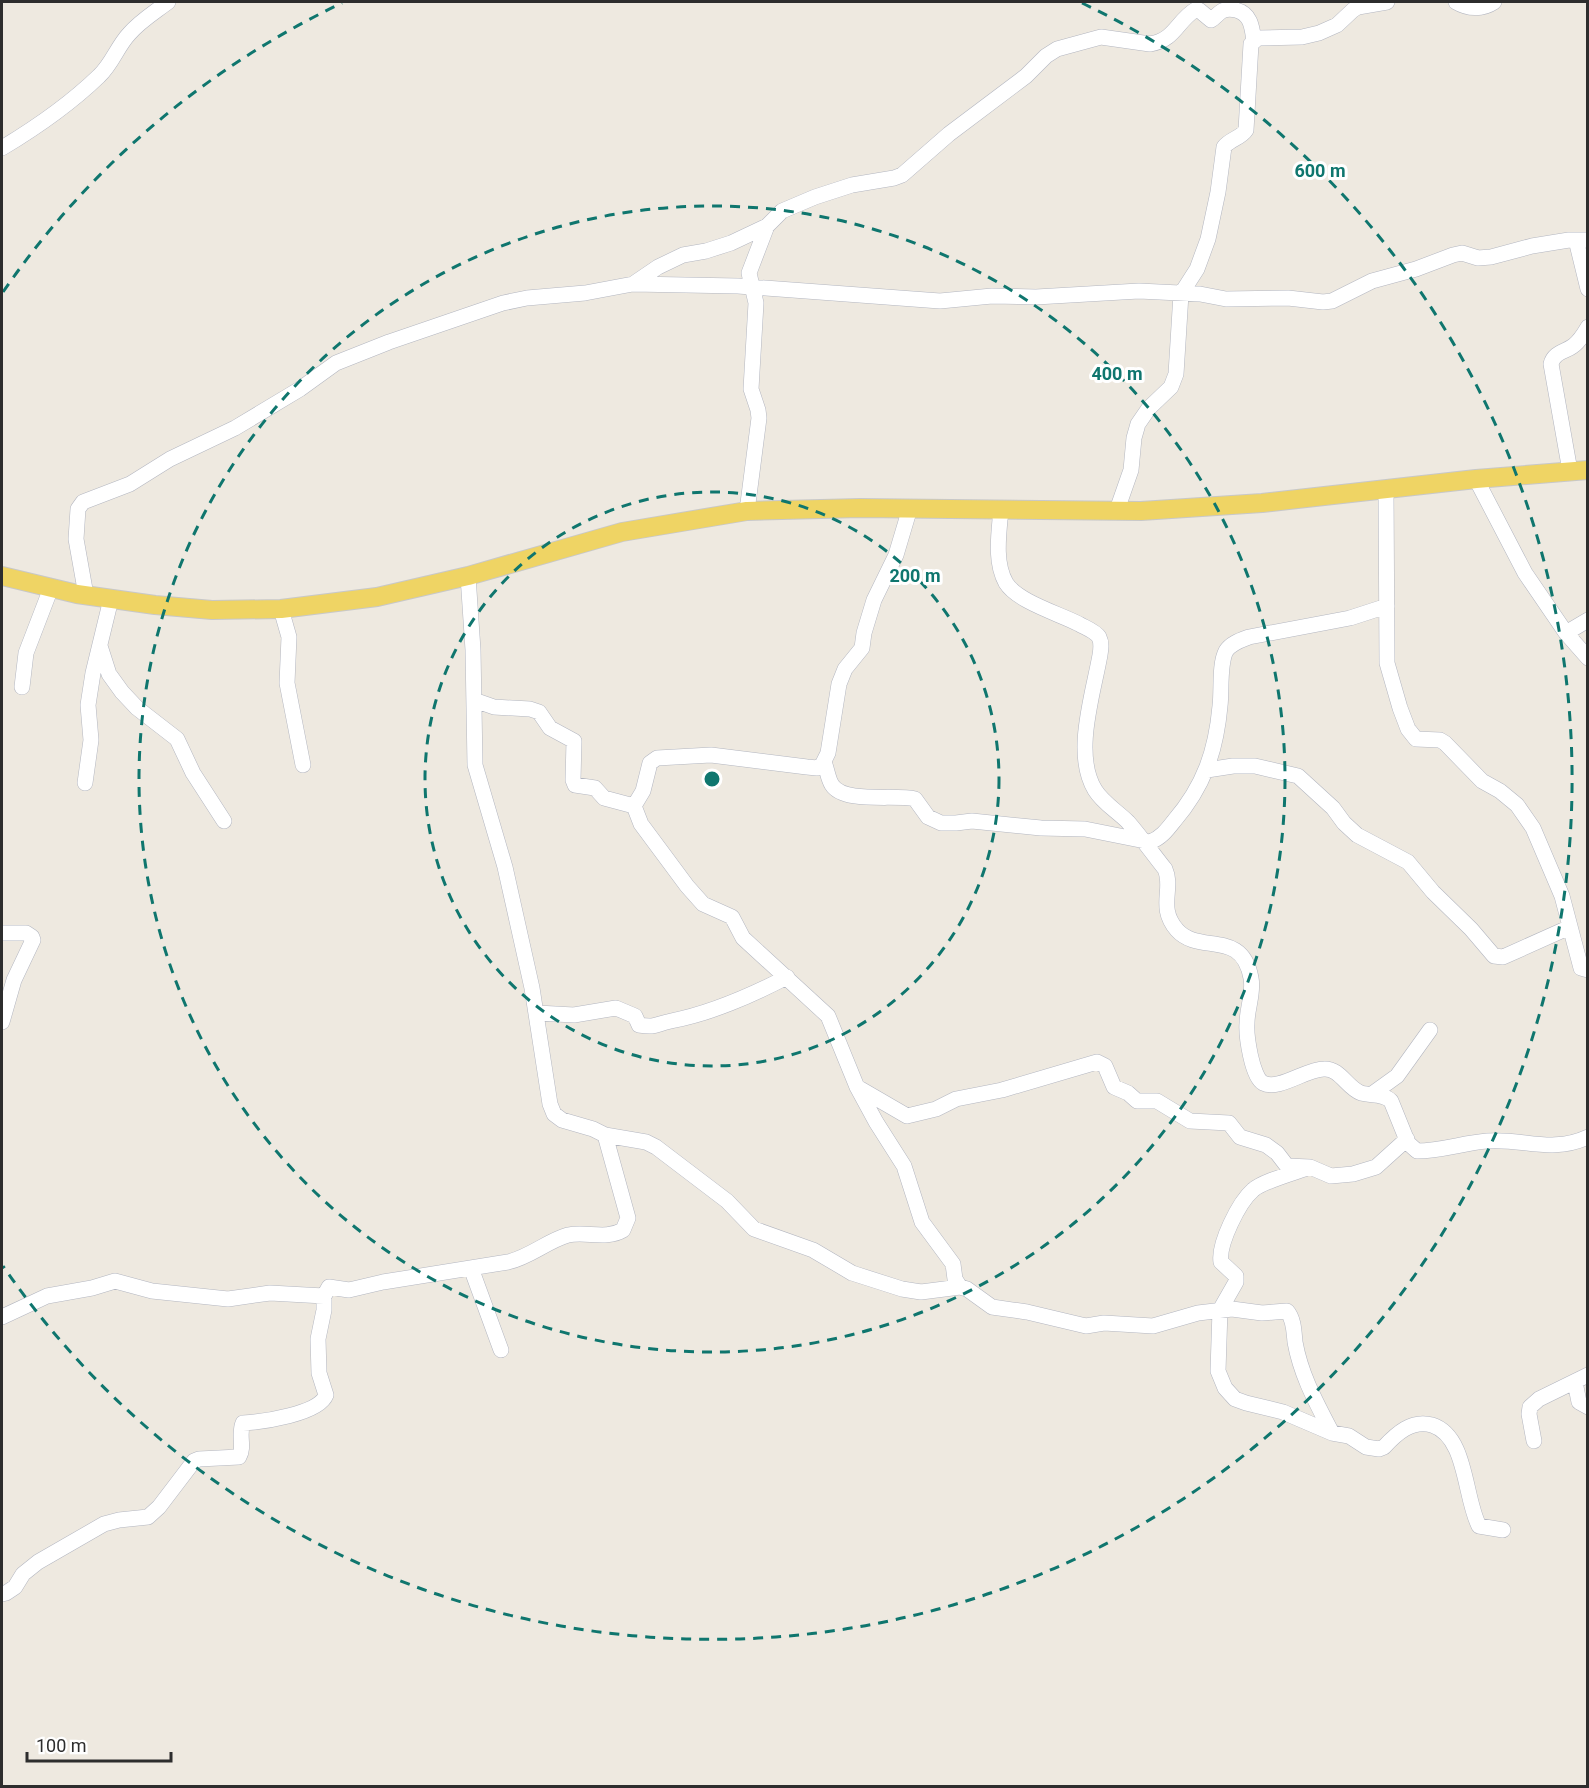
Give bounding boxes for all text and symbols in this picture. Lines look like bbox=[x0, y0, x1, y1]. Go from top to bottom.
text: 600 m bbox=[1294, 160, 1346, 181]
text: 400 m bbox=[1091, 363, 1143, 384]
text: 200 m bbox=[889, 565, 941, 586]
centre of rings bbox=[702, 769, 722, 789]
scale bar bbox=[27, 1725, 171, 1763]
text: 100 m bbox=[36, 1735, 87, 1756]

